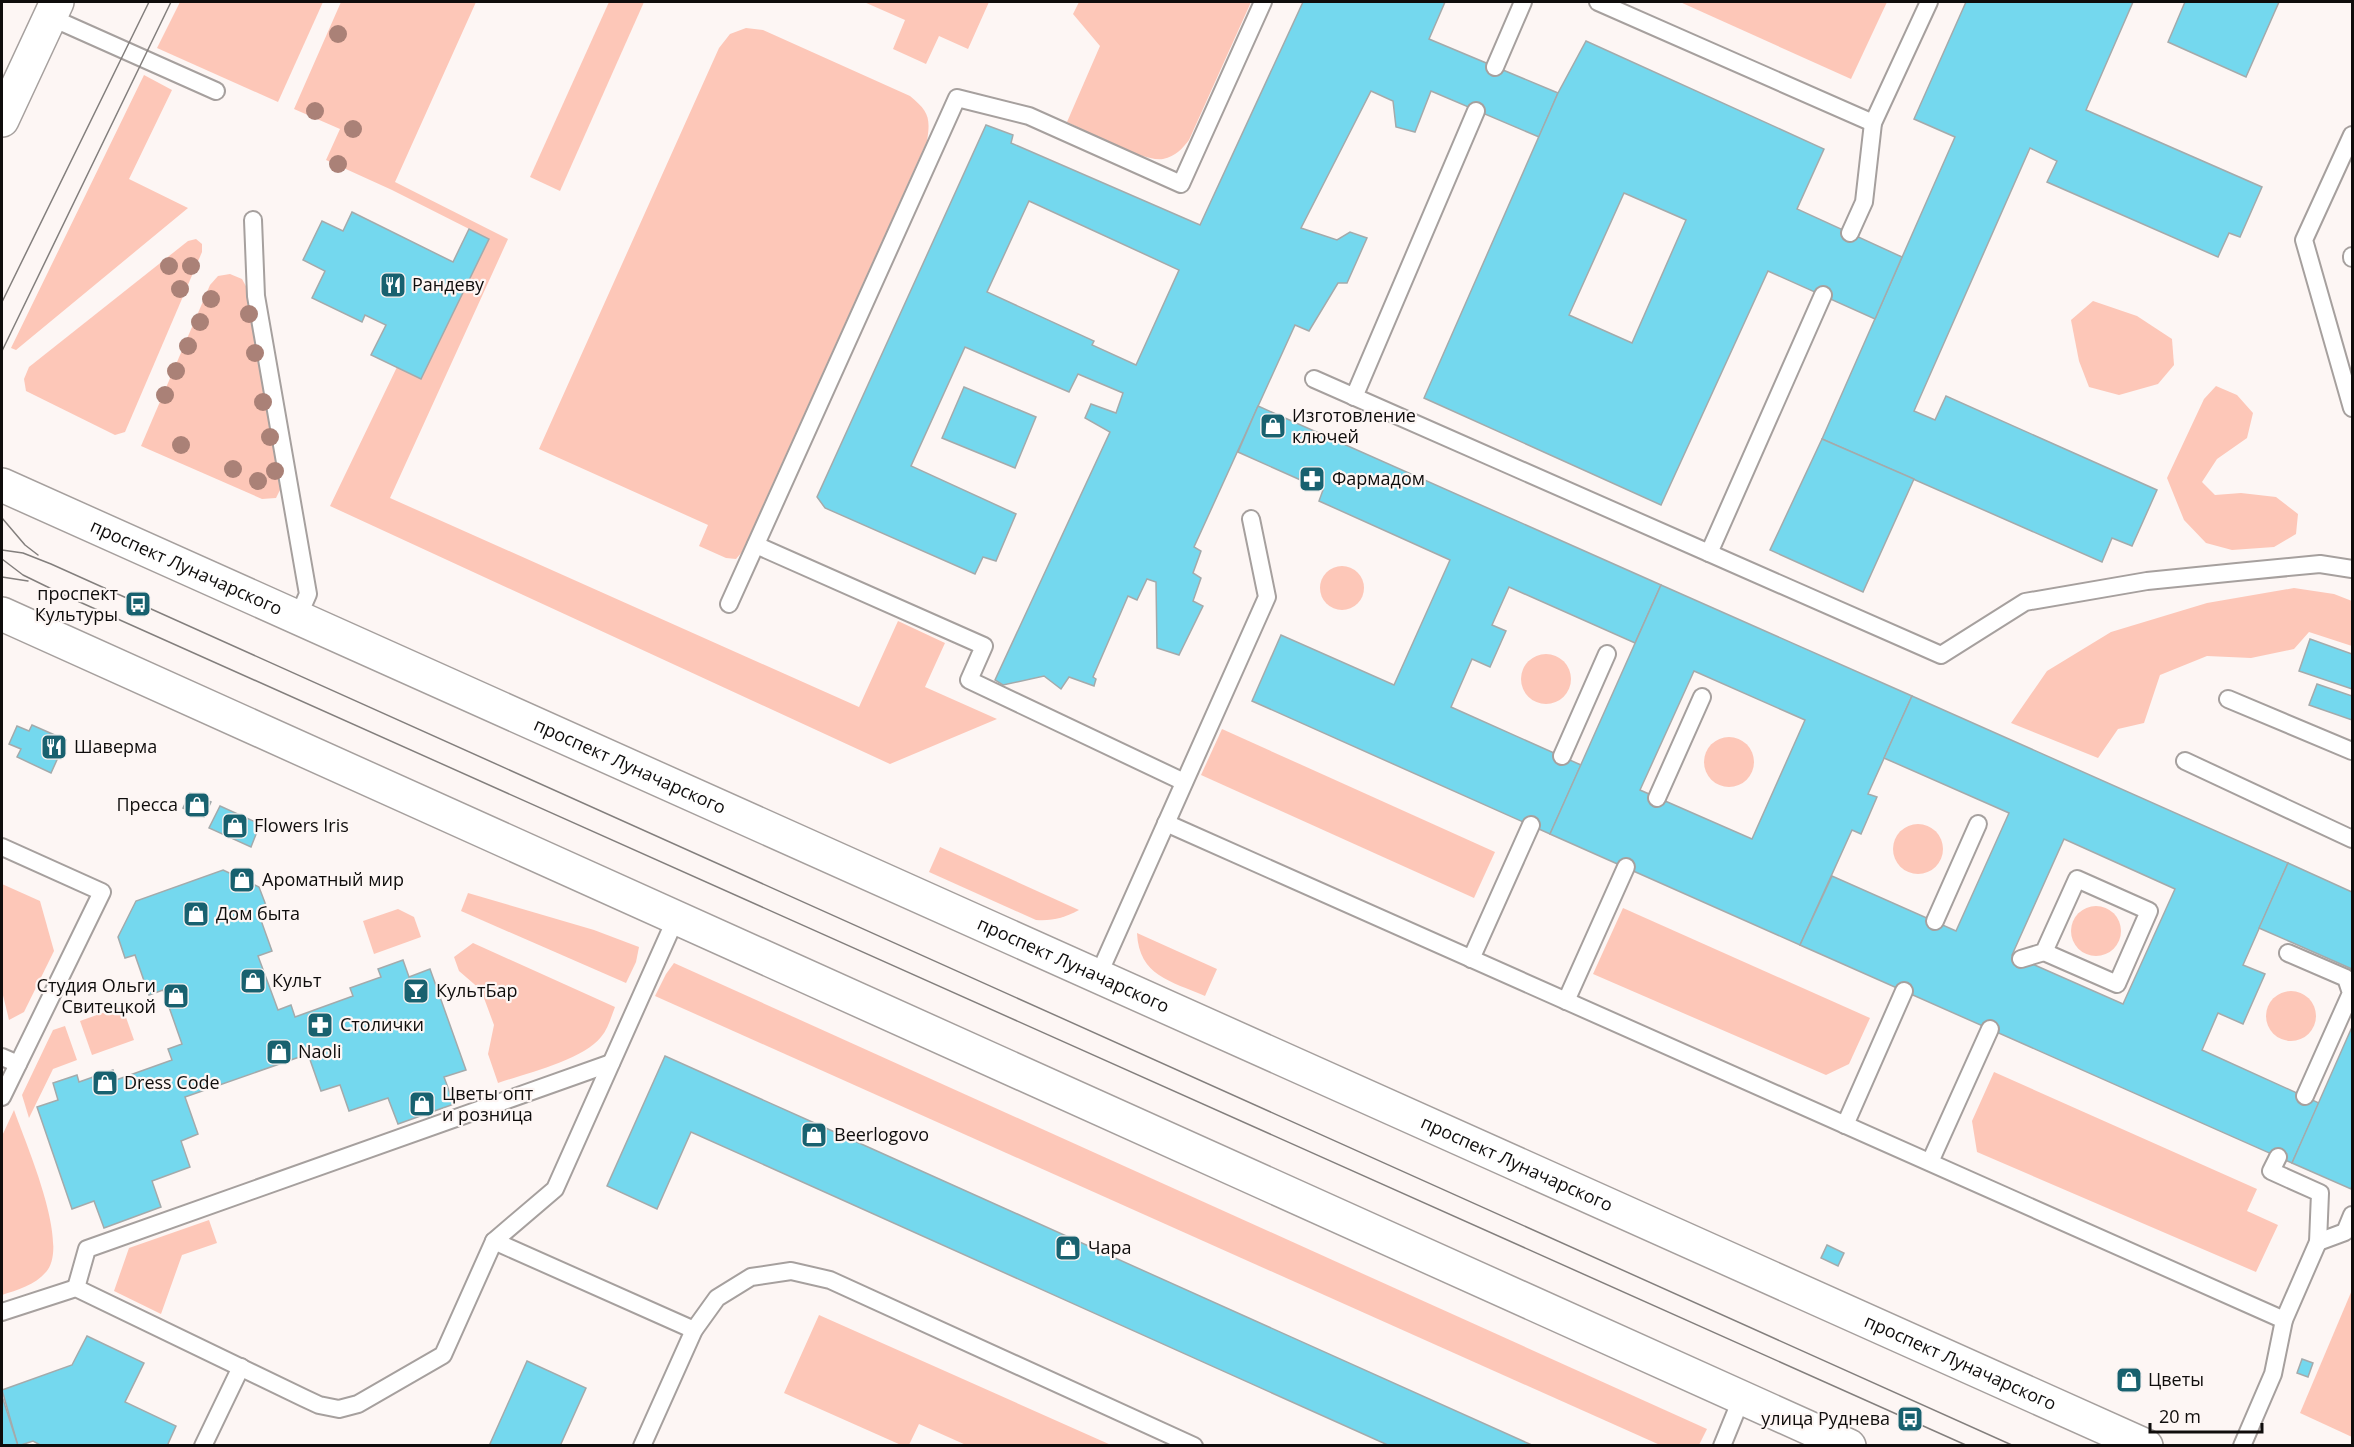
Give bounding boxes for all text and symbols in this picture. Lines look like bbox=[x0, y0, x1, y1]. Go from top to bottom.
restaurant icon: Рандеву bbox=[378, 270, 408, 300]
place label: Рандеву bbox=[412, 272, 485, 296]
place label: Изготовление ключей bbox=[1292, 403, 1416, 448]
shop icon: Изготовление ключей bbox=[1258, 411, 1288, 441]
pharmacy icon: Фармадом bbox=[1297, 464, 1327, 494]
place label: Фармадом bbox=[1332, 466, 1425, 490]
street label: проспект Луначарского bbox=[87, 513, 286, 620]
place label: проспект Культуры bbox=[35, 581, 119, 626]
bus stop icon: проспект Культуры bbox=[123, 589, 153, 619]
street label: проспект Луначарского bbox=[530, 712, 730, 819]
restaurant icon: Шаверма bbox=[39, 732, 69, 762]
place label: Шаверма bbox=[74, 734, 157, 758]
shop icon: Пресса bbox=[182, 790, 212, 820]
place label: Пресса bbox=[117, 792, 178, 816]
shop icon: Flowers Iris bbox=[220, 811, 250, 841]
place label: Flowers Iris bbox=[254, 813, 349, 837]
shop icon: Ароматный мир bbox=[227, 865, 257, 895]
place label: Ароматный мир bbox=[262, 867, 404, 891]
shop icon: Дом быта bbox=[181, 899, 211, 929]
place label: Дом быта bbox=[216, 901, 300, 925]
street label: проспект Луначарского bbox=[974, 911, 1173, 1018]
shop icon: Культ bbox=[238, 966, 268, 996]
place label: Культ bbox=[272, 968, 322, 992]
place label: Студия Ольги Свитецкой bbox=[37, 973, 156, 1018]
bar icon: КультБар bbox=[401, 976, 431, 1006]
place label: КультБар bbox=[436, 978, 517, 1002]
shop icon: Студия Ольги Свитецкой bbox=[161, 981, 191, 1011]
pharmacy icon: Столички bbox=[305, 1010, 335, 1040]
place label: Столички bbox=[340, 1012, 424, 1036]
shop icon: Naoli bbox=[264, 1037, 294, 1067]
place label: Naoli bbox=[298, 1039, 341, 1063]
shop icon: Dress Code bbox=[90, 1068, 120, 1098]
place label: Dress Code bbox=[124, 1070, 220, 1094]
place label: Цветы опт и розница bbox=[442, 1081, 534, 1126]
shop icon: Цветы опт и розница bbox=[407, 1089, 437, 1119]
street label: проспект Луначарского bbox=[1417, 1110, 1617, 1217]
shop icon: Beerlogovo bbox=[799, 1120, 829, 1150]
place label: Beerlogovo bbox=[834, 1122, 929, 1146]
shop icon: Чара bbox=[1053, 1233, 1083, 1263]
place label: Чара bbox=[1088, 1235, 1132, 1259]
street label: проспект Луначарского bbox=[1861, 1308, 2060, 1415]
shop icon: Цветы bbox=[2114, 1365, 2144, 1395]
place label: Цветы bbox=[2148, 1367, 2204, 1391]
scale bar bbox=[2150, 1396, 2262, 1434]
bus stop icon: улица Руднева bbox=[1895, 1404, 1925, 1434]
text: 20 m bbox=[2159, 1404, 2201, 1428]
place label: улица Руднева bbox=[1761, 1406, 1890, 1430]

